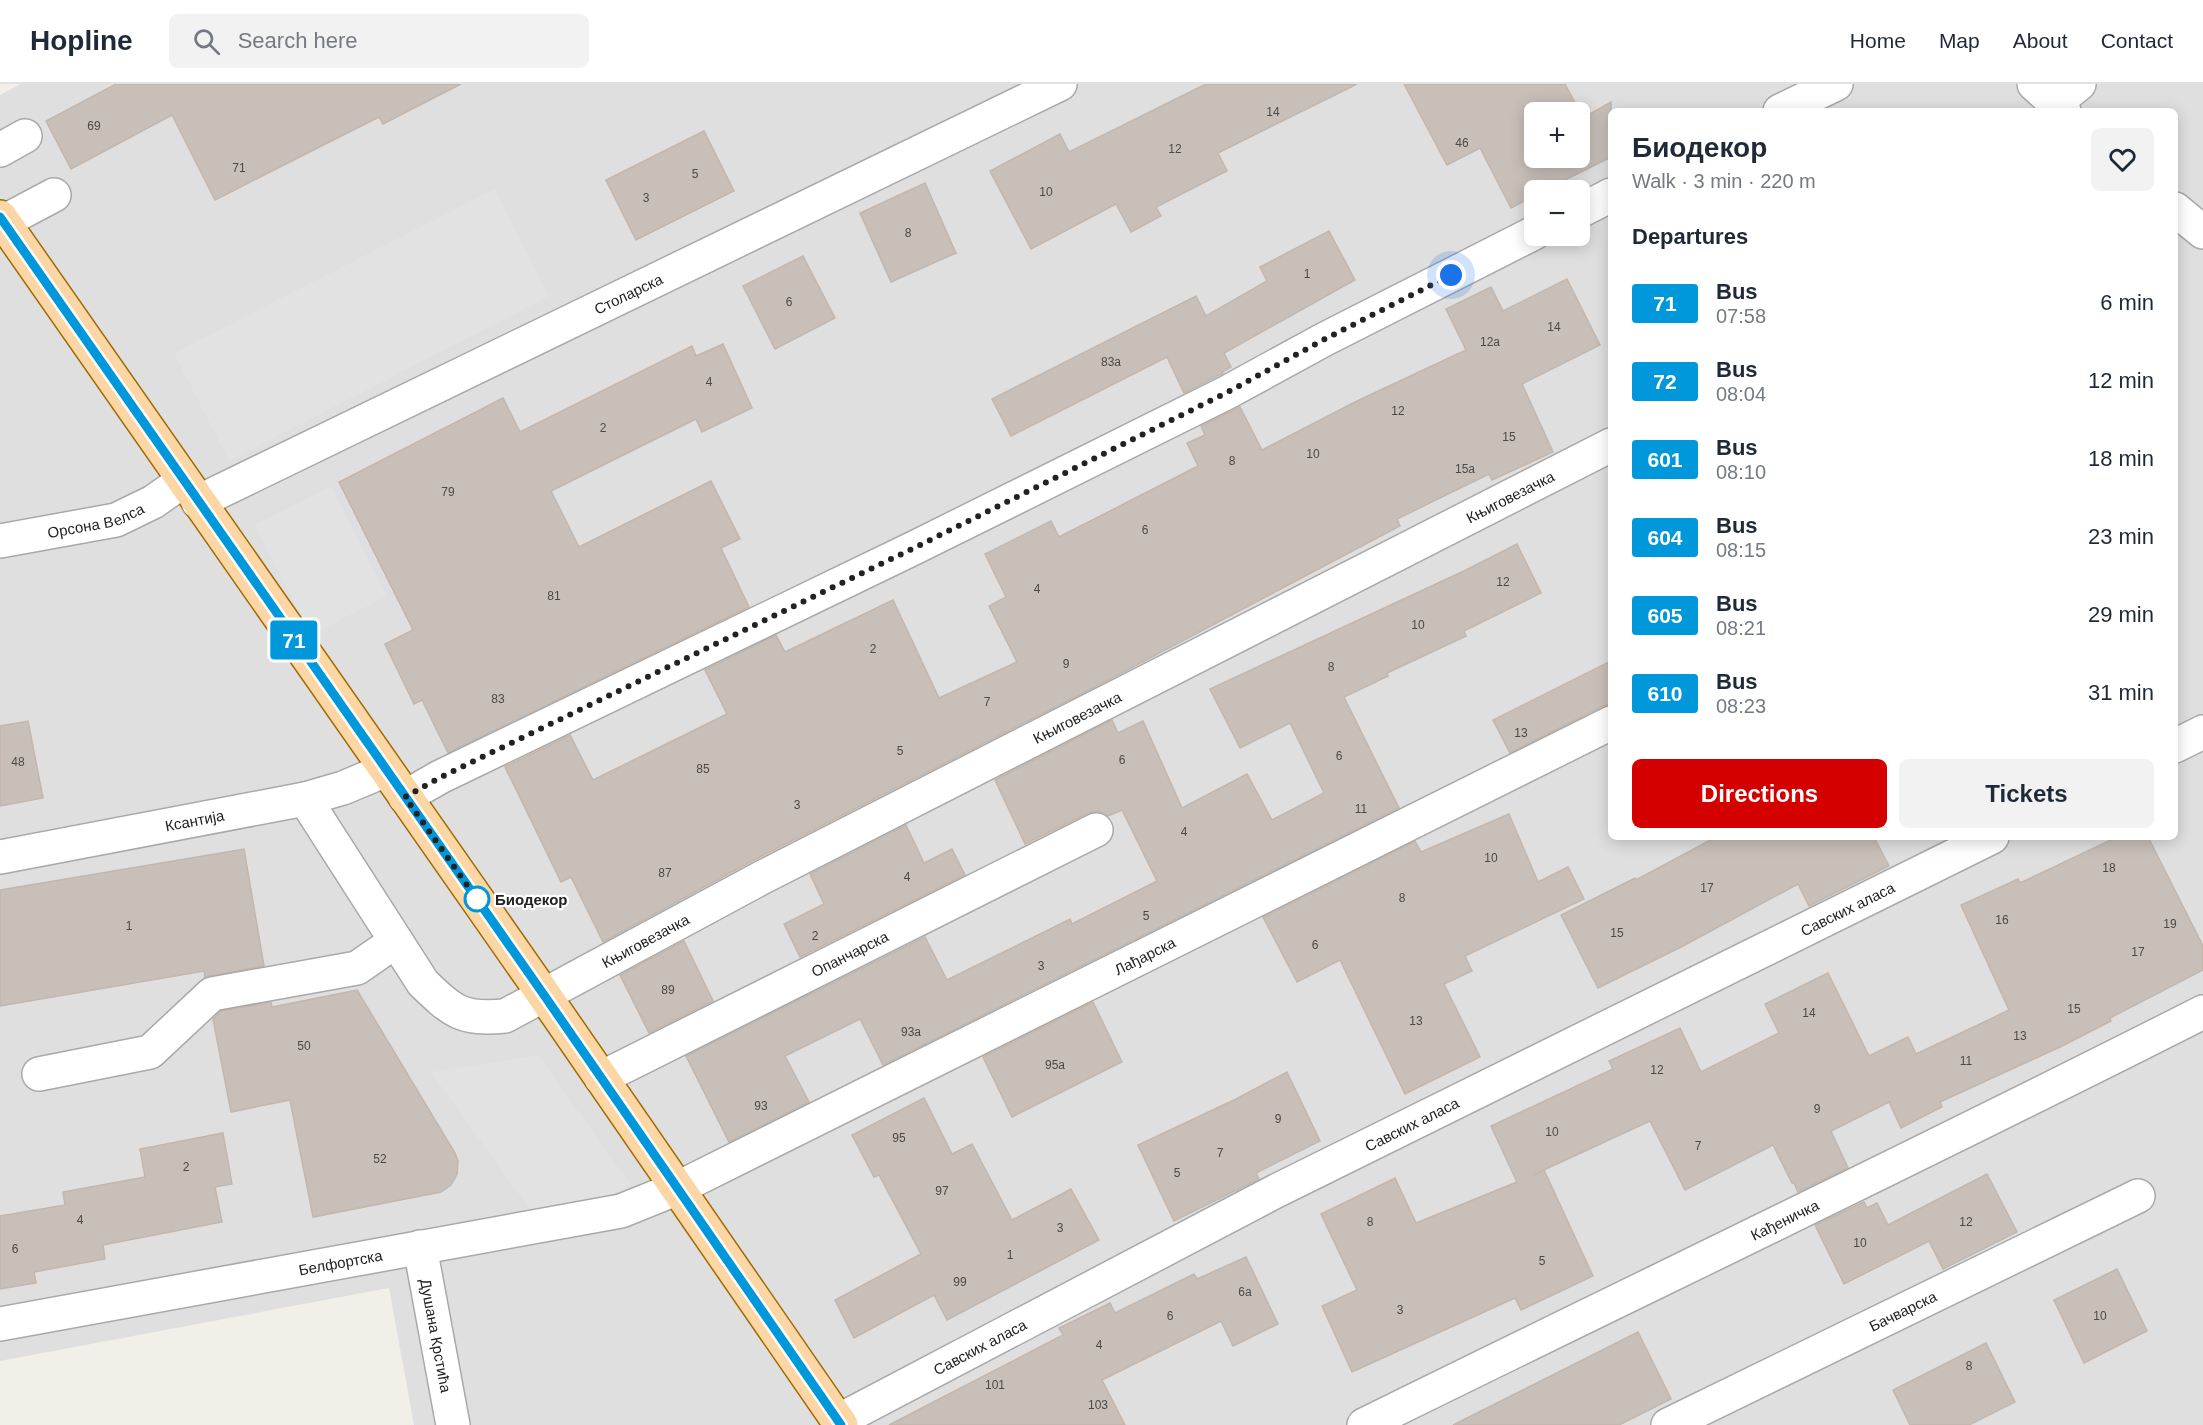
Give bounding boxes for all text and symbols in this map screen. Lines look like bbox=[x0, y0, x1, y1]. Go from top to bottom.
search box bbox=[169, 14, 589, 68]
text: Hopline bbox=[30, 25, 133, 56]
icon: search bbox=[190, 25, 223, 58]
text: Search here bbox=[238, 28, 358, 53]
text: Home bbox=[1850, 29, 1906, 52]
text: Map bbox=[1939, 29, 1980, 52]
text: About bbox=[2013, 29, 2068, 52]
text: Contact bbox=[2101, 29, 2173, 52]
map controls bbox=[1524, 102, 1590, 246]
button: + bbox=[1524, 102, 1590, 168]
house number: 14 bbox=[1266, 105, 1280, 119]
house number: 69 bbox=[87, 119, 101, 133]
button: heart bbox=[2091, 128, 2154, 191]
text: Биодекор bbox=[1632, 132, 1767, 163]
house number: 46 bbox=[1455, 136, 1469, 150]
house number: 12 bbox=[1168, 142, 1182, 156]
house number: 71 bbox=[232, 161, 246, 175]
house number: 5 bbox=[692, 167, 699, 181]
text: Walk · 3 min · 220 m bbox=[1632, 170, 1816, 192]
button: − bbox=[1524, 180, 1590, 246]
house number: 10 bbox=[1039, 185, 1053, 199]
house number: 3 bbox=[643, 191, 650, 205]
text: Departures bbox=[1632, 224, 1748, 249]
house number: 8 bbox=[905, 226, 912, 240]
your location bbox=[1436, 260, 1466, 290]
house number: 1 bbox=[1304, 267, 1311, 281]
street label: Столарска bbox=[591, 269, 666, 317]
text: Bus bbox=[1716, 279, 1758, 304]
text: 6 min bbox=[2100, 290, 2154, 315]
text: 71 bbox=[1653, 292, 1677, 315]
house number: 6 bbox=[786, 295, 793, 309]
text: 07:58 bbox=[1716, 305, 1766, 327]
house number: 14 bbox=[1547, 320, 1561, 334]
house number: 12a bbox=[1480, 335, 1500, 349]
house number: 83a bbox=[1101, 355, 1121, 369]
text: Bus bbox=[1716, 357, 1758, 382]
text: 12 min bbox=[2088, 368, 2154, 393]
text: 72 bbox=[1653, 370, 1677, 393]
house number: 4 bbox=[706, 375, 713, 389]
text: 08:04 bbox=[1716, 383, 1766, 405]
house number: 12 bbox=[1391, 404, 1405, 418]
house number: 2 bbox=[600, 421, 607, 435]
house number: 15 bbox=[1502, 430, 1516, 444]
text: Bus bbox=[1716, 435, 1758, 460]
text: 18 min bbox=[2088, 446, 2154, 471]
house number: 10 bbox=[1306, 447, 1320, 461]
text: 601 bbox=[1647, 448, 1683, 471]
house number: 8 bbox=[1229, 454, 1236, 468]
text: 08:10 bbox=[1716, 461, 1766, 483]
house number: 15a bbox=[1455, 462, 1475, 476]
street label: Књиговезачка bbox=[1463, 467, 1557, 526]
house number: 79 bbox=[441, 485, 455, 499]
street label: Орсона Велса bbox=[46, 499, 147, 541]
text: Bus bbox=[1716, 513, 1758, 538]
house number: 6 bbox=[1142, 523, 1149, 537]
text: 23 min bbox=[2088, 524, 2154, 549]
text: 604 bbox=[1647, 526, 1683, 549]
text: 08:15 bbox=[1716, 539, 1766, 561]
house number: 12 bbox=[1496, 575, 1510, 589]
house number: 4 bbox=[1034, 582, 1041, 596]
house number: 81 bbox=[547, 589, 561, 603]
text: Bus bbox=[1716, 591, 1758, 616]
text: 29 min bbox=[2088, 602, 2154, 627]
text: 605 bbox=[1647, 604, 1683, 627]
text: 08:21 bbox=[1716, 617, 1766, 639]
house number: 10 bbox=[1411, 618, 1425, 632]
line badge: 71 bbox=[267, 620, 321, 660]
text: 71 bbox=[282, 629, 306, 652]
house number: 2 bbox=[870, 642, 877, 656]
house number: 9 bbox=[1063, 657, 1070, 671]
house number: 8 bbox=[1328, 660, 1335, 674]
text: Bus bbox=[1716, 669, 1758, 694]
text: 31 min bbox=[2088, 680, 2154, 705]
text: 610 bbox=[1647, 682, 1683, 705]
street label: Књиговезачка bbox=[1030, 687, 1124, 747]
house number: 83 bbox=[491, 692, 505, 706]
house number: 7 bbox=[984, 695, 991, 709]
text: 08:23 bbox=[1716, 695, 1766, 717]
house number: 13 bbox=[1514, 726, 1528, 740]
house number: 5 bbox=[897, 744, 904, 758]
house number: 6 bbox=[1336, 749, 1343, 763]
house number: 6 bbox=[1119, 753, 1126, 767]
house number: 48 bbox=[11, 755, 25, 769]
button: Directions bbox=[1632, 759, 1887, 828]
button: Tickets bbox=[1899, 759, 2154, 828]
house number: 85 bbox=[696, 762, 710, 776]
house number: 3 bbox=[794, 798, 801, 812]
house number: 11 bbox=[1355, 802, 1368, 816]
street label: Ксантија bbox=[164, 806, 226, 834]
house number: 4 bbox=[1181, 825, 1188, 839]
house number: 10 bbox=[1484, 851, 1498, 865]
house number: 18 bbox=[2102, 861, 2116, 875]
house number: 87 bbox=[658, 866, 672, 880]
house number: 4 bbox=[904, 870, 911, 884]
street label: Савских аласа bbox=[1798, 878, 1898, 939]
house number: 17 bbox=[1700, 881, 1714, 895]
marker: Биодекор bbox=[464, 886, 490, 912]
place label: Биодекор bbox=[495, 891, 567, 908]
house number: 8 bbox=[1399, 891, 1406, 905]
house number: 5 bbox=[1143, 909, 1150, 923]
street label: Књиговезачка bbox=[599, 910, 692, 971]
house number: 16 bbox=[1995, 913, 2009, 927]
house number: 19 bbox=[2163, 917, 2177, 931]
house number: 1 bbox=[126, 919, 133, 933]
house number: 15 bbox=[1610, 926, 1624, 940]
street label: Опанчарска bbox=[808, 927, 891, 980]
house number: 2 bbox=[812, 929, 819, 943]
street label: Лађарска bbox=[1111, 933, 1178, 978]
house number: 6 bbox=[1312, 938, 1319, 952]
house number: 17 bbox=[2131, 945, 2145, 959]
house number: 3 bbox=[1038, 959, 1045, 973]
house number: 89 bbox=[661, 983, 675, 997]
house number: 15 bbox=[2067, 1002, 2081, 1016]
house number: 14 bbox=[1802, 1006, 1816, 1020]
house number: 13 bbox=[1409, 1014, 1423, 1028]
house number: 93a bbox=[901, 1025, 921, 1039]
house number: 13 bbox=[2013, 1029, 2027, 1043]
house number: 50 bbox=[297, 1039, 311, 1053]
house number: 11 bbox=[1960, 1054, 1973, 1068]
house number: 95a bbox=[1045, 1058, 1065, 1072]
house number: 12 bbox=[1650, 1063, 1664, 1077]
street label: Савских аласа bbox=[1362, 1093, 1462, 1154]
house number: 93 bbox=[754, 1099, 768, 1113]
house number: 9 bbox=[1814, 1102, 1821, 1116]
house number: 9 bbox=[1275, 1112, 1282, 1126]
house number: 10 bbox=[1545, 1125, 1559, 1139]
house number: 95 bbox=[892, 1131, 906, 1145]
house number: 7 bbox=[1695, 1139, 1702, 1153]
house number: 7 bbox=[1217, 1146, 1224, 1160]
house number: 52 bbox=[373, 1152, 387, 1166]
house number: 2 bbox=[183, 1160, 190, 1174]
house number: 5 bbox=[1174, 1166, 1181, 1180]
house number: 97 bbox=[935, 1184, 949, 1198]
street label: Кађеничка bbox=[1748, 1195, 1822, 1243]
house number: 4 bbox=[77, 1213, 84, 1227]
house number: 8 bbox=[1367, 1215, 1374, 1229]
house number: 12 bbox=[1959, 1215, 1973, 1229]
house number: 3 bbox=[1057, 1221, 1064, 1235]
house number: 10 bbox=[1853, 1236, 1867, 1250]
house number: 6 bbox=[12, 1242, 19, 1256]
street label: Белфортска bbox=[297, 1246, 384, 1278]
house number: 1 bbox=[1007, 1248, 1014, 1262]
house number: 5 bbox=[1539, 1254, 1546, 1268]
house number: 99 bbox=[953, 1275, 967, 1289]
street label: Душана Крстића bbox=[417, 1277, 455, 1395]
house number: 6a bbox=[1238, 1285, 1252, 1299]
street label: Бачварска bbox=[1866, 1287, 1940, 1334]
house number: 3 bbox=[1397, 1303, 1404, 1317]
house number: 6 bbox=[1167, 1309, 1174, 1323]
house number: 10 bbox=[2093, 1309, 2107, 1323]
street label: Савских аласа bbox=[930, 1315, 1030, 1378]
house number: 4 bbox=[1096, 1338, 1103, 1352]
house number: 8 bbox=[1966, 1359, 1973, 1373]
house number: 101 bbox=[985, 1378, 1005, 1392]
house number: 103 bbox=[1088, 1398, 1108, 1412]

